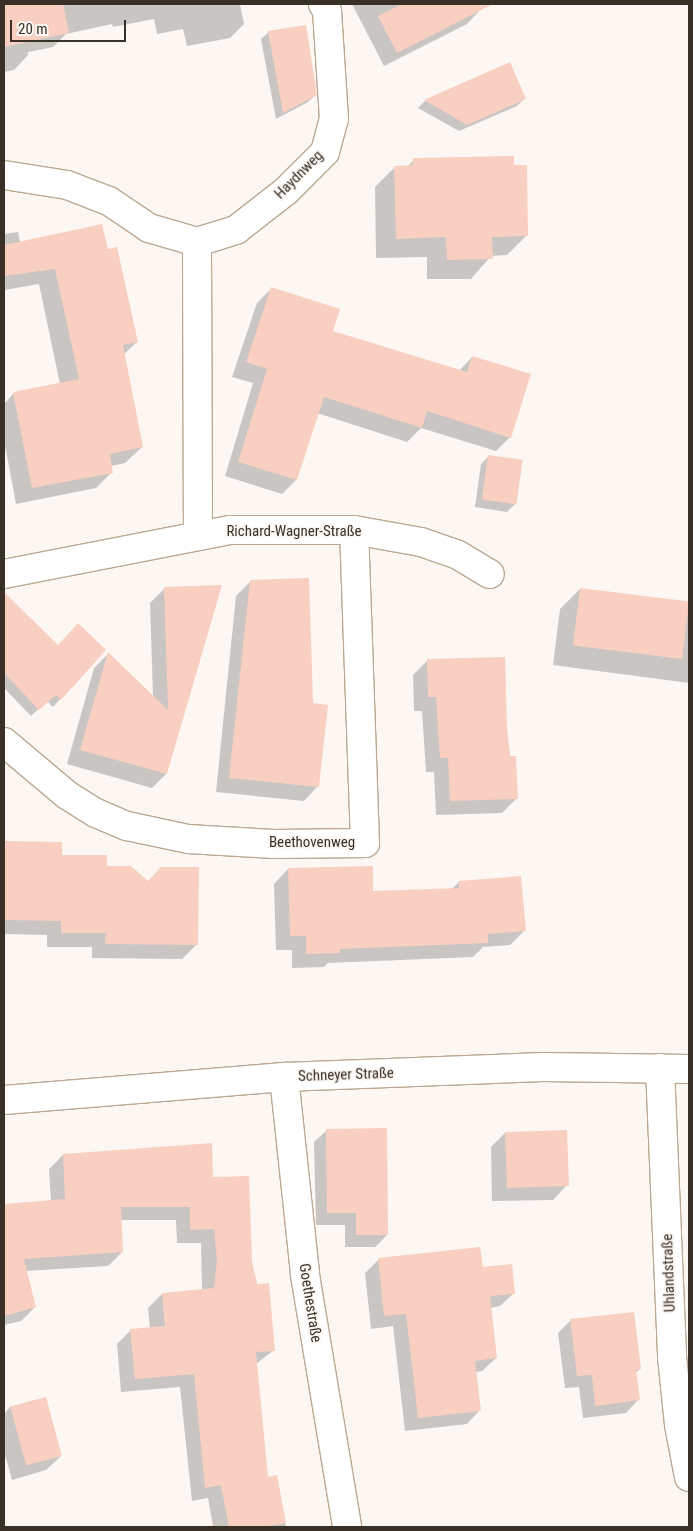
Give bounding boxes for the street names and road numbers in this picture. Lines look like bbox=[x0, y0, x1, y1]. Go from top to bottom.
street label: Haydnweg bbox=[271, 147, 327, 203]
street label: Richard-Wagner-Straße bbox=[226, 523, 362, 541]
street label: Beethovenweg bbox=[269, 834, 355, 852]
street label: Schneyer Straße bbox=[298, 1064, 394, 1086]
street label: Uhlandstraße bbox=[659, 1233, 679, 1313]
street label: Goethestraße bbox=[295, 1262, 325, 1344]

